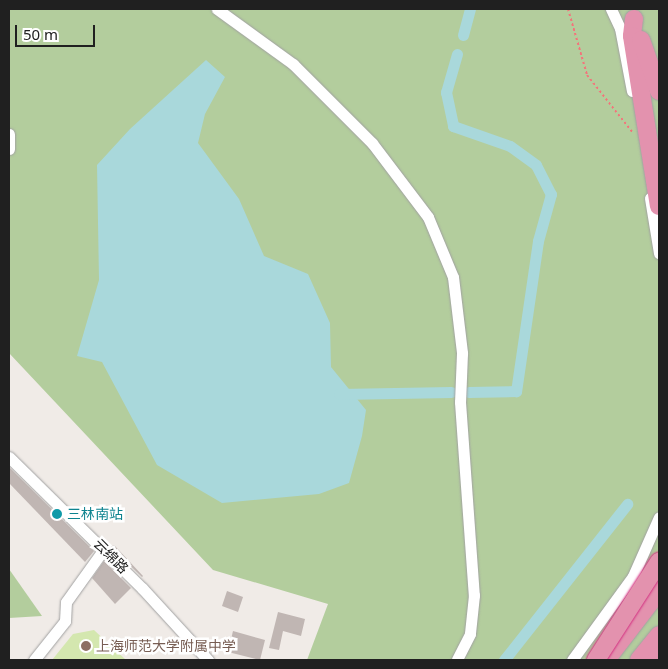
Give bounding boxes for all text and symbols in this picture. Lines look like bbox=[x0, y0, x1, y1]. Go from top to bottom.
scale bar bbox=[18, 15, 98, 47]
text: 50 m bbox=[23, 24, 58, 44]
place label: 三林南站 bbox=[67, 506, 123, 522]
marker: 三林南站 bbox=[51, 508, 63, 520]
street label: 云绵路 bbox=[90, 535, 132, 577]
place label: 上海师范大学附属中学 bbox=[96, 638, 236, 654]
marker: 上海师范大学附属中学 bbox=[80, 640, 92, 652]

